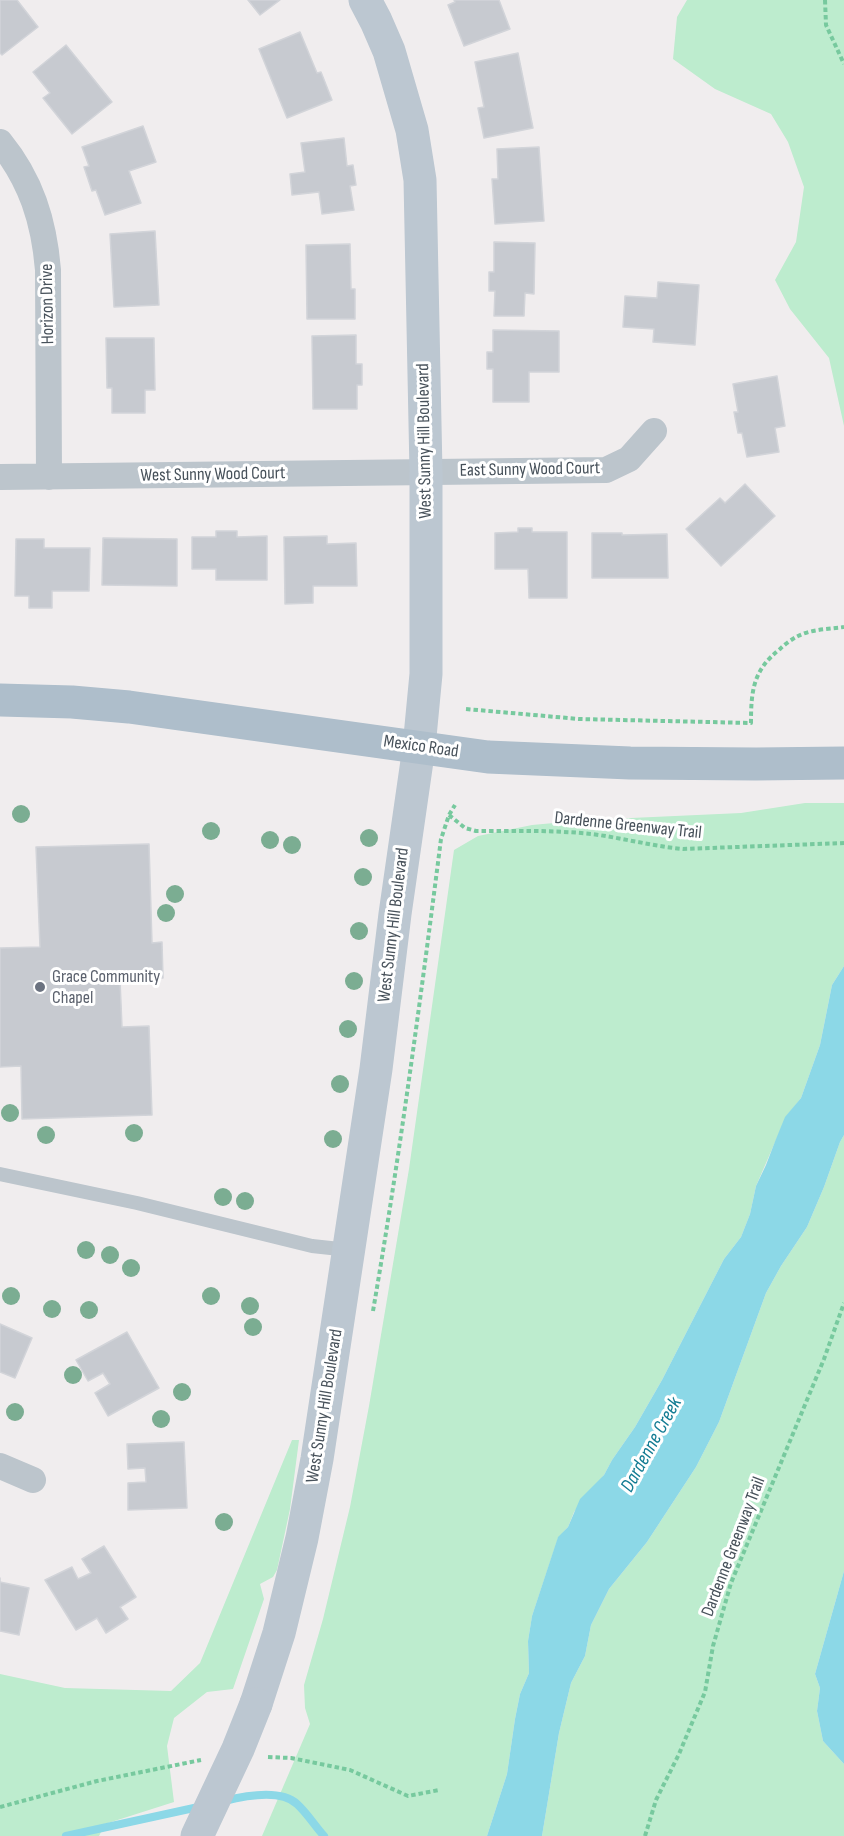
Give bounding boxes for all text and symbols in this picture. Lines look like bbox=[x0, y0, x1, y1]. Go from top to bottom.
street label: Horizon Drive bbox=[36, 263, 60, 345]
street label: West Sunny Hill Boulevard bbox=[413, 363, 437, 519]
street label: East Sunny Wood Court bbox=[460, 458, 600, 482]
street label: West Sunny Wood Court bbox=[140, 463, 286, 487]
street label: Mexico Road bbox=[382, 731, 460, 763]
street label: Dardenne Greenway Trail bbox=[553, 808, 703, 844]
street label: West Sunny Hill Boulevard bbox=[374, 847, 414, 1003]
place label: Grace Community Chapel bbox=[52, 966, 160, 1008]
marker: Grace Community Chapel bbox=[33, 980, 47, 994]
street label: West Sunny Hill Boulevard bbox=[302, 1328, 348, 1484]
water label: Dardenne Creek bbox=[616, 1393, 688, 1497]
street label: Dardenne Greenway Trail bbox=[697, 1474, 771, 1620]

